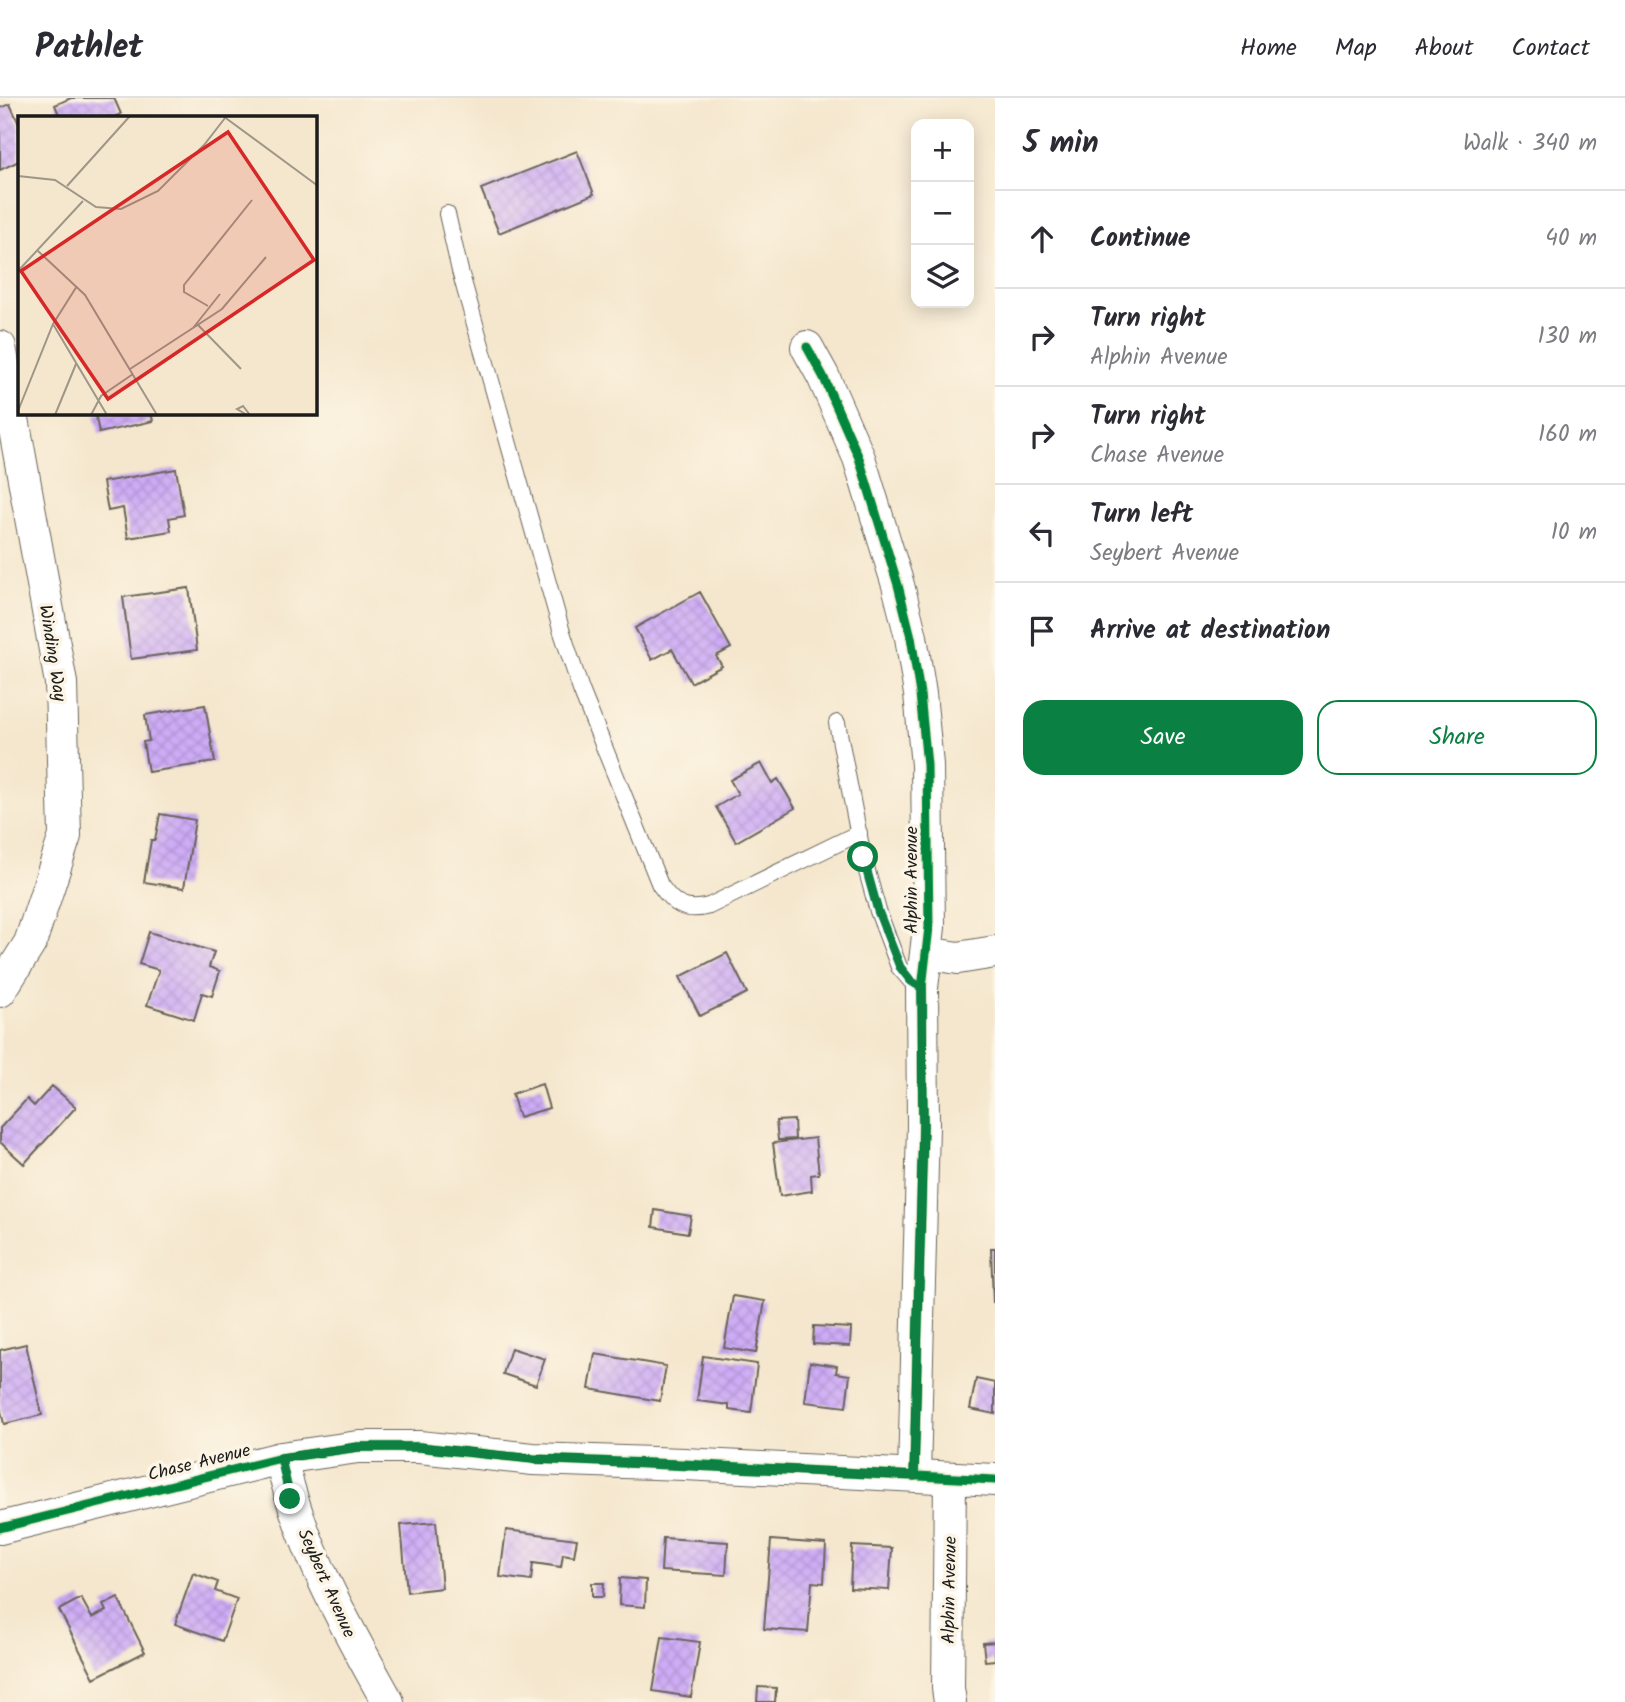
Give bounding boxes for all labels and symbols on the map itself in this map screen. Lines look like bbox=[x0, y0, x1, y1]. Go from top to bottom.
inset map bbox=[18, 116, 317, 415]
street label: Winding Way bbox=[30, 603, 74, 704]
street label: Alphin Avenue bbox=[898, 826, 927, 934]
route start bbox=[847, 841, 878, 872]
street label: Chase Avenue bbox=[145, 1437, 254, 1490]
route end bbox=[274, 1483, 305, 1514]
street label: Seybert Avenue bbox=[289, 1524, 363, 1643]
street label: Alphin Avenue bbox=[935, 1536, 966, 1644]

